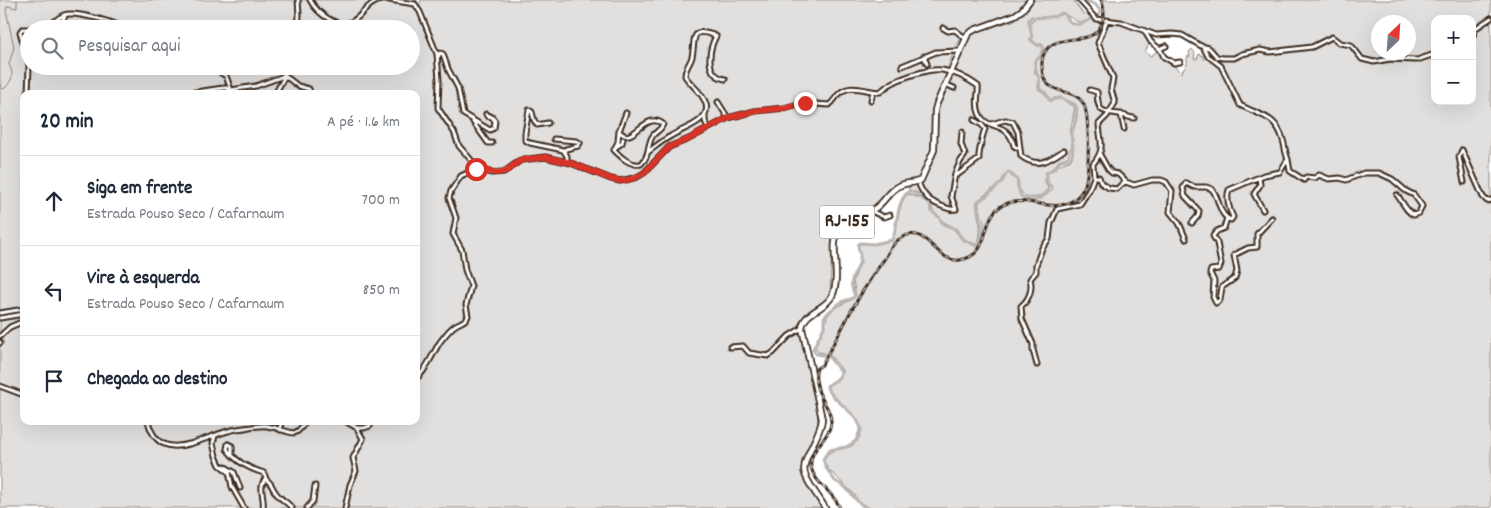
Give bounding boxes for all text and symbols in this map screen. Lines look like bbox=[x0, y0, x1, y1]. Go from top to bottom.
north arrow bbox=[1371, 15, 1416, 60]
map controls bbox=[1431, 15, 1476, 105]
button: + bbox=[1431, 15, 1476, 60]
search box bbox=[20, 20, 420, 75]
icon: search bbox=[38, 34, 66, 62]
text: Pesquisar aqui bbox=[78, 34, 180, 61]
button: − bbox=[1431, 60, 1476, 105]
route end bbox=[794, 92, 817, 115]
text: 20 min bbox=[40, 108, 93, 138]
text: A pé · 1.6 km bbox=[327, 111, 400, 134]
route start bbox=[465, 158, 488, 181]
text: Siga em frente bbox=[87, 176, 192, 203]
icon: ahead bbox=[40, 187, 68, 215]
text: 700 m bbox=[362, 189, 400, 212]
text: Estrada Pouso Seco / Cafarnaum bbox=[87, 203, 285, 226]
road number: RJ-155 bbox=[820, 206, 874, 238]
text: Vire à esquerda bbox=[87, 266, 199, 293]
icon: left bbox=[40, 277, 68, 305]
text: 850 m bbox=[363, 279, 400, 302]
text: Estrada Pouso Seco / Cafarnaum bbox=[87, 293, 285, 316]
icon: arrive bbox=[40, 367, 68, 395]
text: Chegada ao destino bbox=[87, 367, 228, 394]

